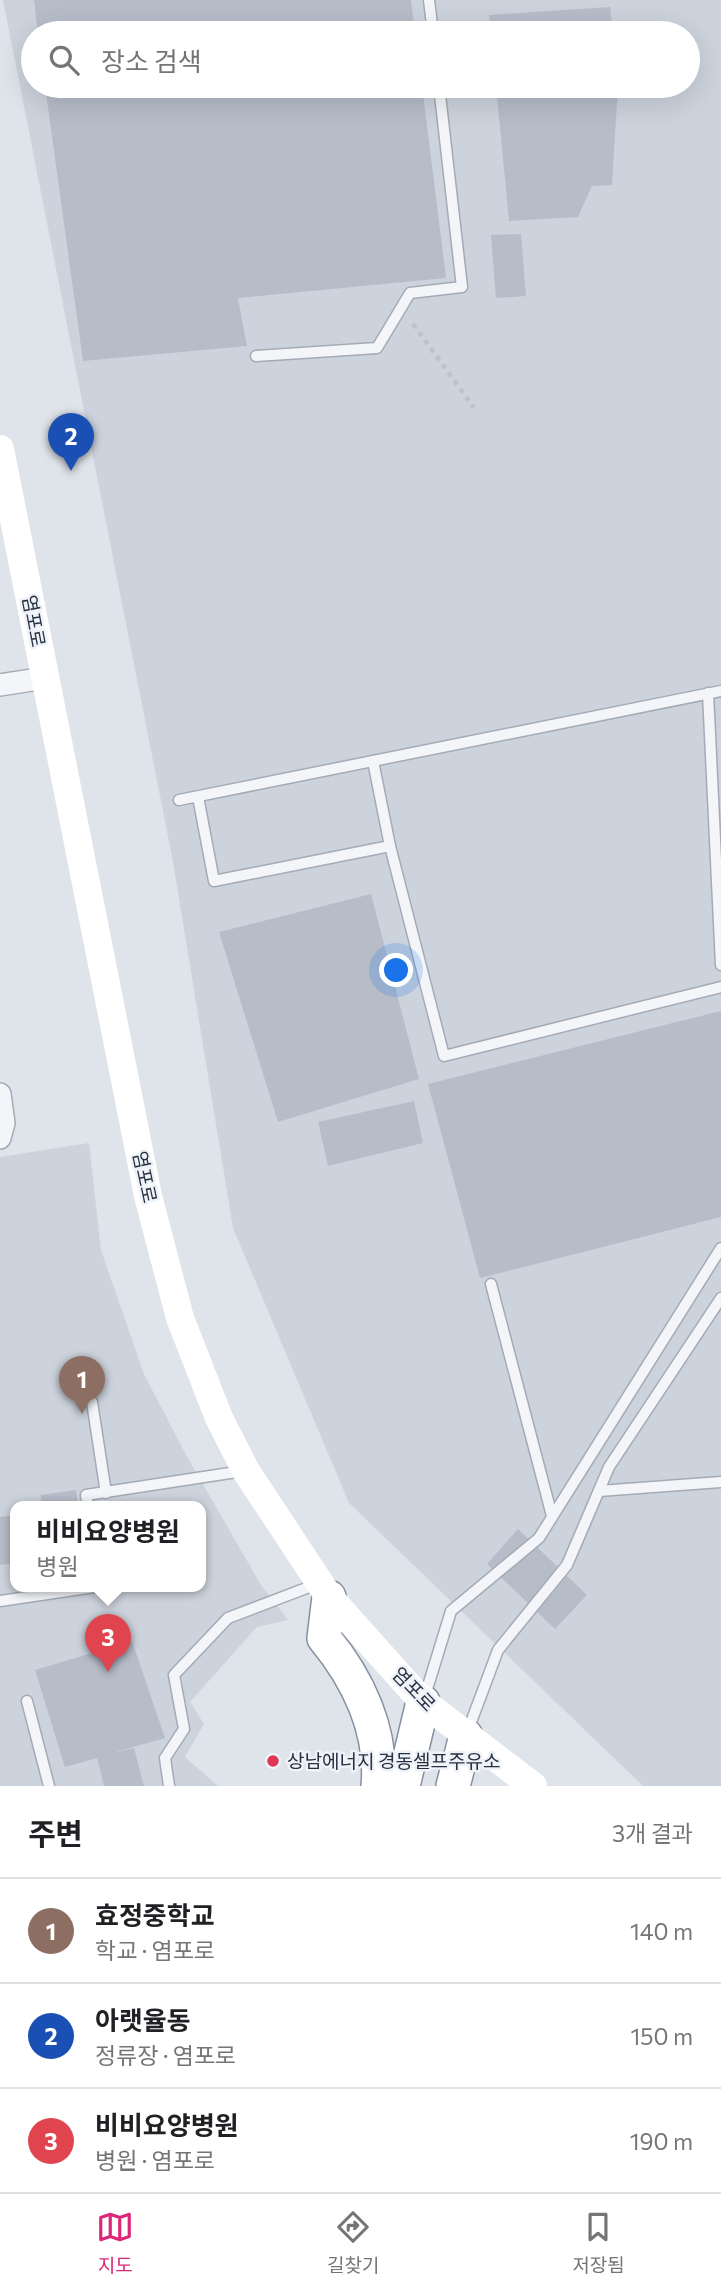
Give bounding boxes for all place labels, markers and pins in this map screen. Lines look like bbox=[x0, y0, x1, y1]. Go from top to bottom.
pin: 2 bbox=[48, 413, 94, 471]
pin: 1 bbox=[59, 1356, 105, 1414]
pin: 3 bbox=[85, 1614, 131, 1672]
place label: 상남에너지 경동셀프주유소 bbox=[287, 1749, 500, 1772]
marker: 상남에너지 경동셀프주유소 bbox=[265, 1753, 281, 1769]

